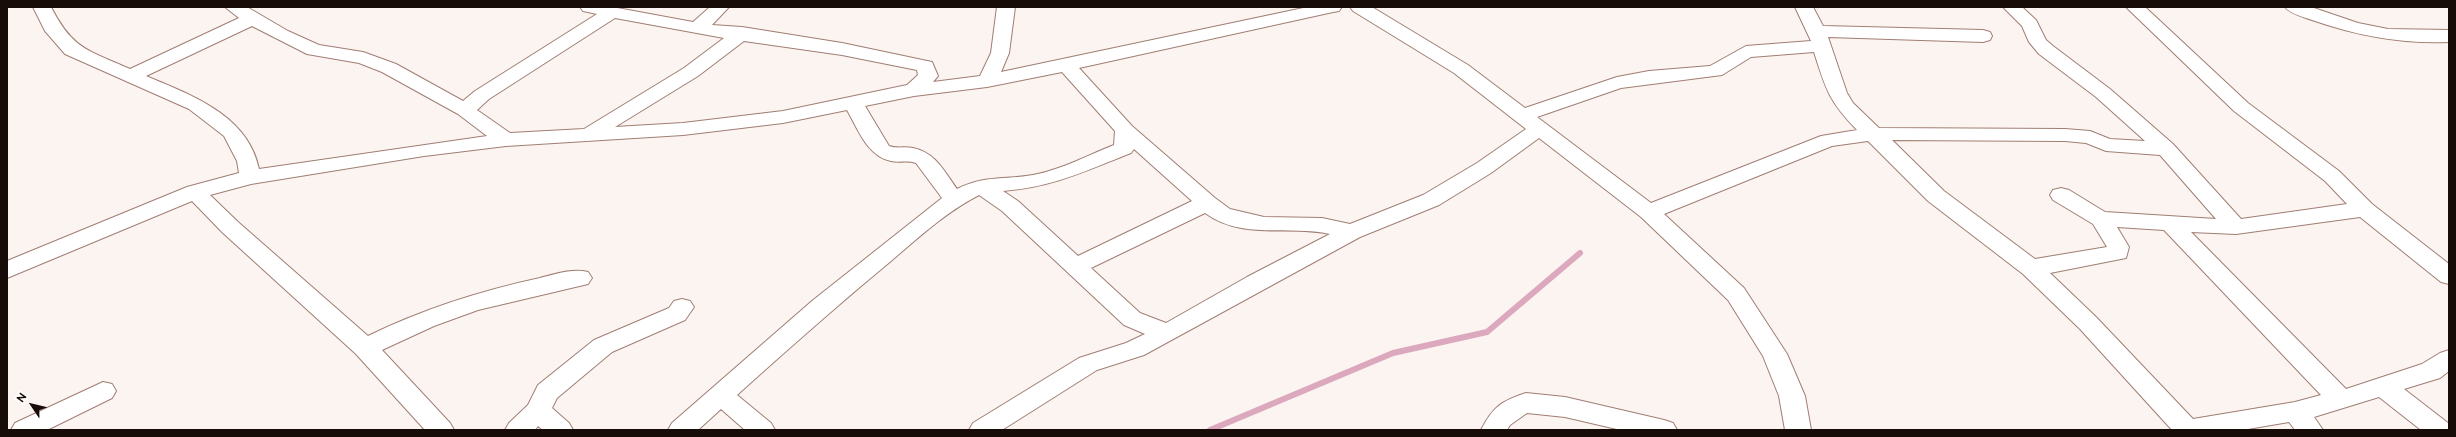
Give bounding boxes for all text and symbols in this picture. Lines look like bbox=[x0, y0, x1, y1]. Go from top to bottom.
north arrow bbox=[12, 385, 52, 425]
text: N bbox=[14, 391, 29, 405]

